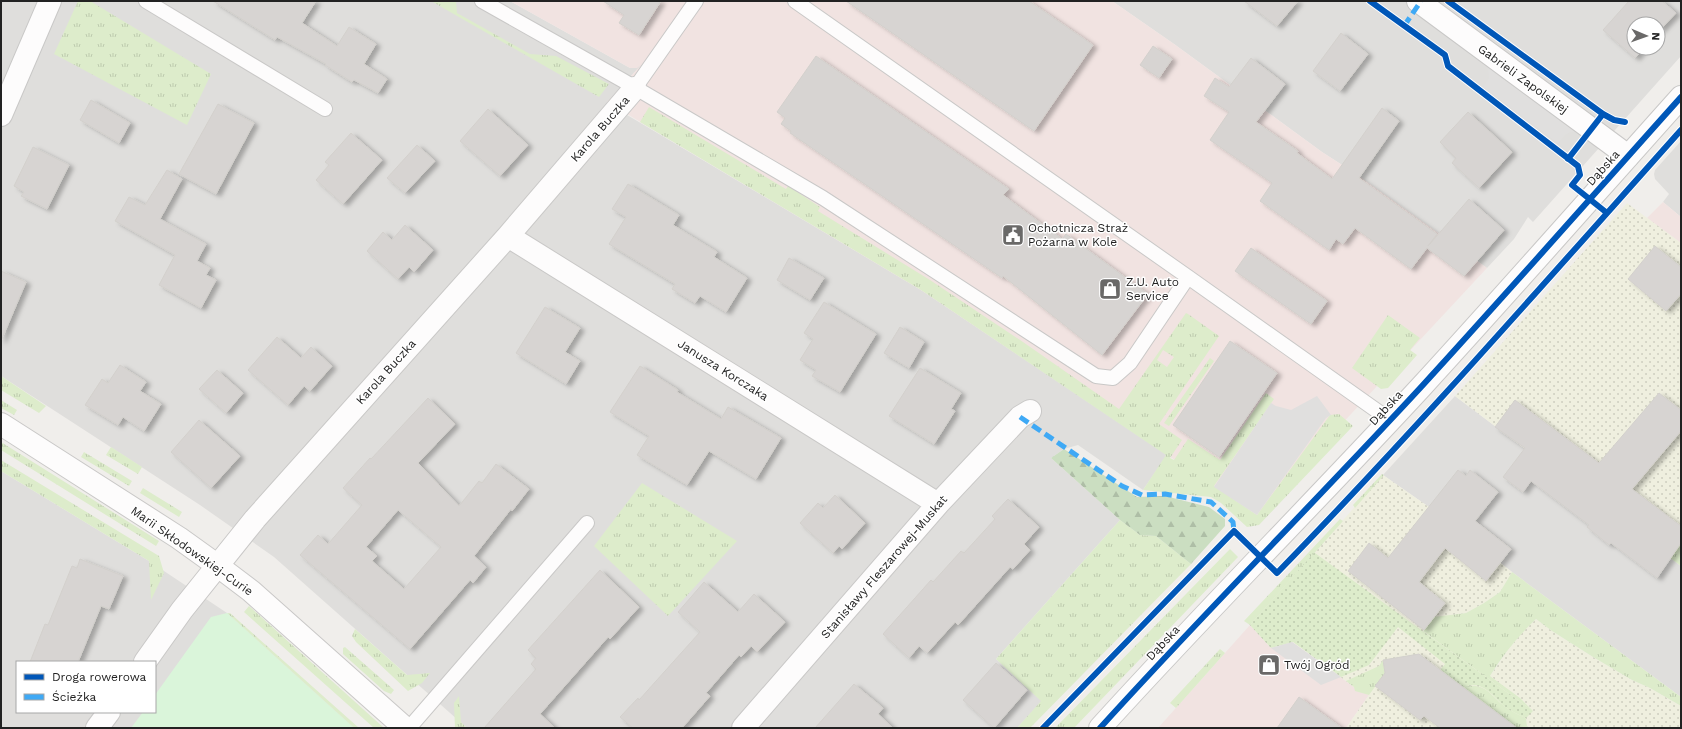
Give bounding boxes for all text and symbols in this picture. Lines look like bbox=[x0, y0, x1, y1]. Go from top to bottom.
north arrow bbox=[1626, 16, 1666, 56]
text: N bbox=[1649, 32, 1662, 41]
street label: Gabrieli Zapolskiej bbox=[1475, 42, 1571, 116]
street label: Karola Buczka bbox=[568, 93, 632, 165]
street label: Dąbska bbox=[1583, 147, 1623, 189]
place label: Ochotnicza Straż Pożarna w Kole bbox=[1028, 221, 1128, 249]
public building icon: Ochotnicza Straż Pożarna w Kole bbox=[1000, 222, 1026, 248]
place label: Z.U. Auto Service bbox=[1126, 275, 1179, 303]
shop icon: Z.U. Auto Service bbox=[1097, 276, 1123, 302]
street label: Janusza Korczaka bbox=[675, 336, 771, 404]
street label: Karola Buczka bbox=[353, 337, 419, 407]
street label: Dąbska bbox=[1366, 387, 1406, 428]
street label: Stanisławy Fleszarowej-Muskat bbox=[818, 493, 950, 641]
street label: Marii Skłodowskiej-Curie bbox=[128, 503, 256, 599]
street label: Dąbska bbox=[1143, 622, 1183, 663]
shop icon: Twój Ogród bbox=[1256, 652, 1282, 678]
place label: Twój Ogród bbox=[1284, 658, 1350, 672]
legend bbox=[16, 661, 156, 713]
text: Droga rowerowa bbox=[52, 670, 147, 684]
text: Ścieżka bbox=[52, 690, 97, 704]

